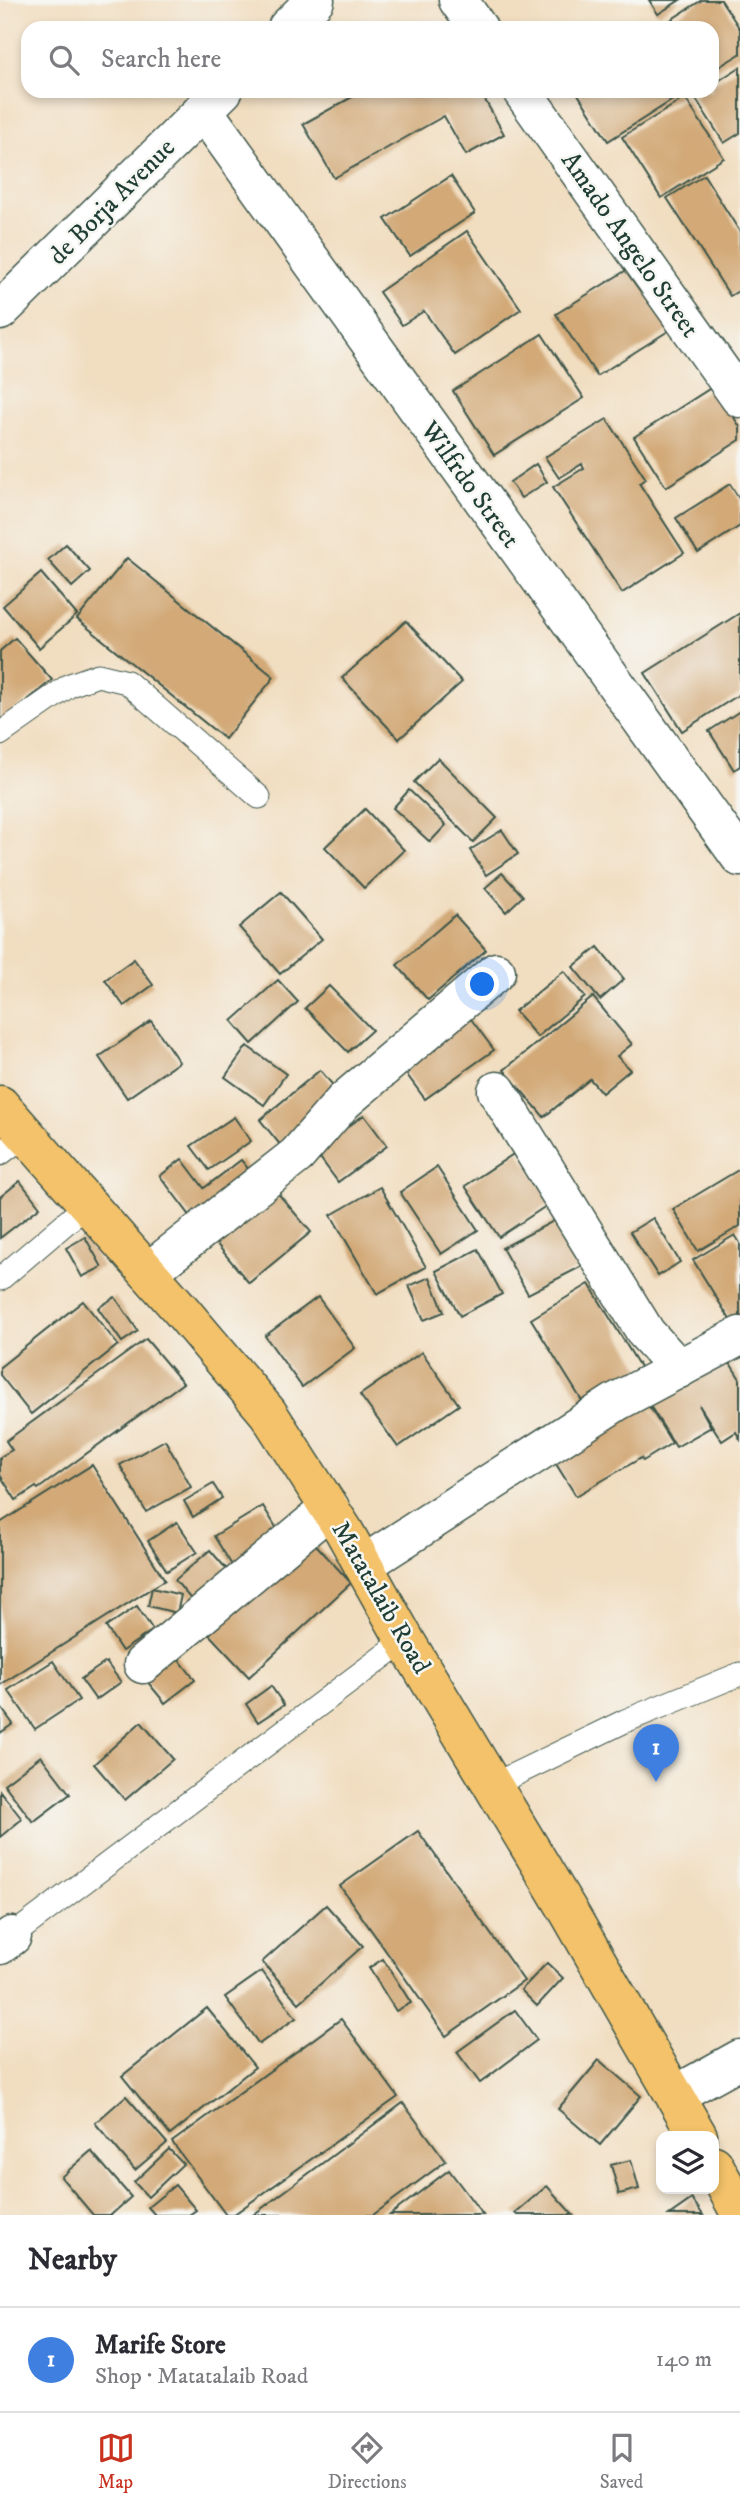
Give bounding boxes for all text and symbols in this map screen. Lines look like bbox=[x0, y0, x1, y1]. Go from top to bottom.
search box bbox=[21, 21, 719, 98]
icon: search bbox=[45, 41, 83, 79]
text: Search here bbox=[101, 43, 221, 76]
street label: de Borja Avenue bbox=[42, 132, 182, 272]
street label: Amado Angelo Street bbox=[553, 146, 706, 344]
street label: Wilfrdo Street bbox=[412, 414, 527, 555]
your location bbox=[465, 967, 499, 1001]
street label: Matatalaib Road bbox=[324, 1516, 438, 1680]
pin: 1 bbox=[633, 1724, 679, 1782]
map controls bbox=[656, 2131, 719, 2194]
button: layers bbox=[656, 2131, 719, 2194]
text: Nearby bbox=[28, 2242, 117, 2279]
text: Marife Store bbox=[95, 2329, 226, 2362]
text: 1 bbox=[47, 2345, 55, 2374]
text: 140 m bbox=[656, 2345, 712, 2374]
text: Shop · Matatalaib Road bbox=[95, 2362, 308, 2391]
tab: Map bbox=[97, 2429, 135, 2494]
tab: Directions bbox=[328, 2429, 407, 2494]
tab: Saved bbox=[600, 2429, 643, 2494]

